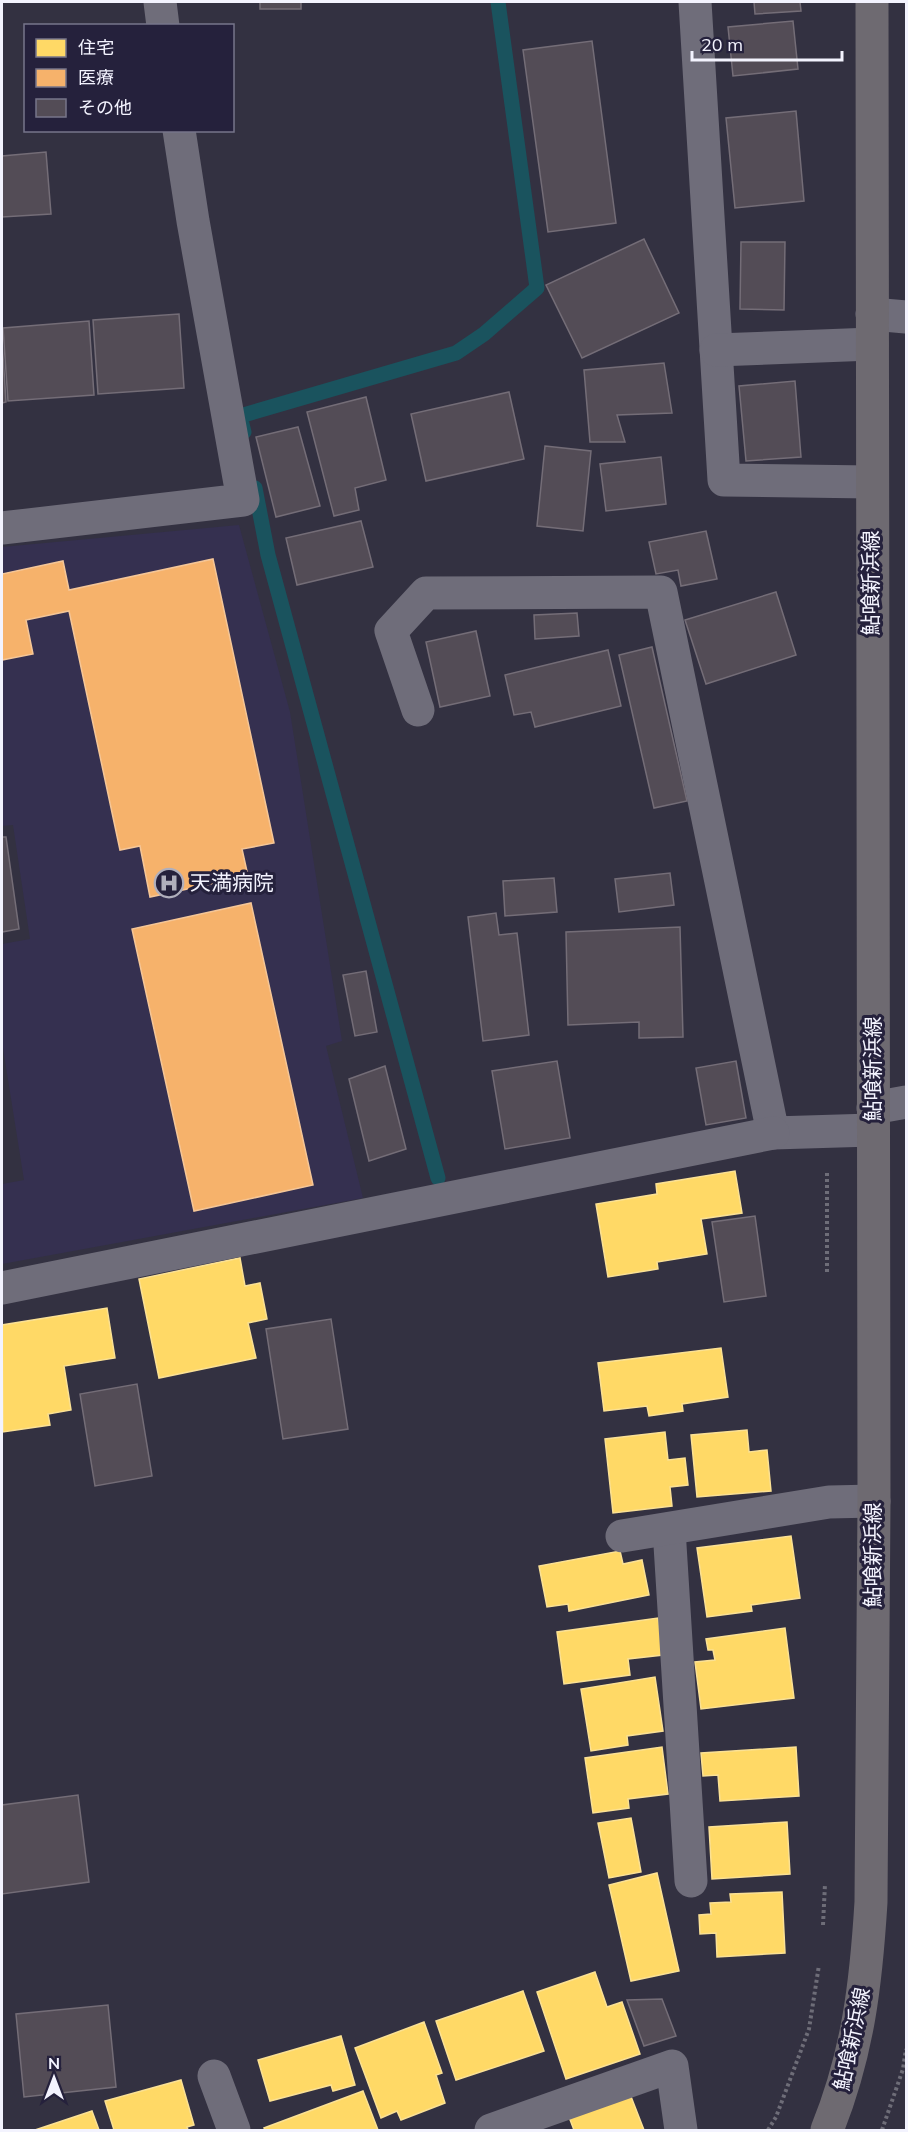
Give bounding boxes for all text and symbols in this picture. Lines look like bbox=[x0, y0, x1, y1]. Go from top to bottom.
legend bbox=[24, 24, 234, 132]
scale bar bbox=[692, 24, 842, 62]
text: 20 m bbox=[701, 33, 743, 56]
text: 住宅 bbox=[78, 36, 114, 59]
text: 医療 bbox=[78, 66, 114, 89]
text: その他 bbox=[78, 96, 132, 119]
street label: 鮎喰新浜線 bbox=[857, 531, 883, 636]
hospital icon: 天満病院 bbox=[153, 867, 185, 899]
place label: 天満病院 bbox=[190, 869, 274, 895]
street label: 鮎喰新浜線 bbox=[859, 1017, 885, 1122]
street label: 鮎喰新浜線 bbox=[859, 1503, 885, 1608]
street label: 鮎喰新浜線 bbox=[827, 1985, 875, 2093]
north arrow bbox=[24, 2048, 84, 2108]
text: N bbox=[48, 2053, 60, 2073]

